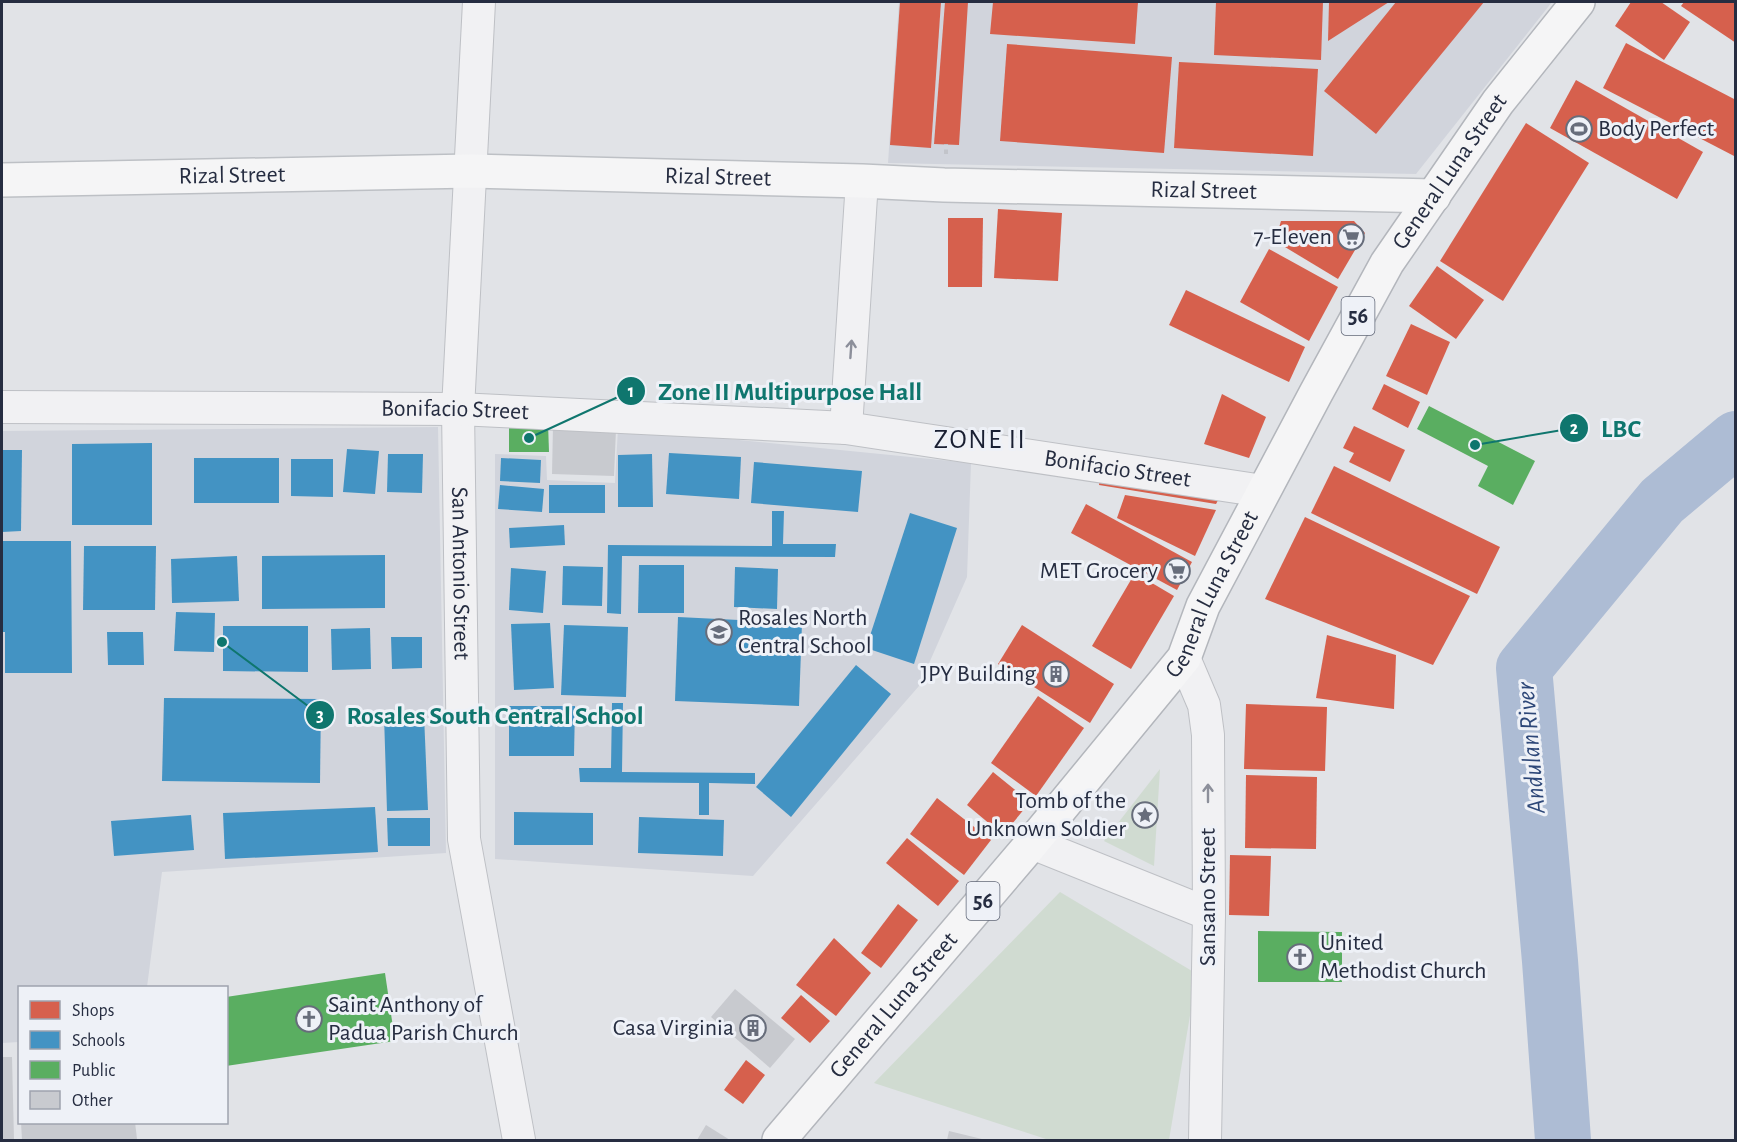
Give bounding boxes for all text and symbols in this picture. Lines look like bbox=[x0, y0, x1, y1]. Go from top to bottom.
street label: General Luna Street bbox=[1388, 89, 1512, 254]
sports icon: Body Perfect bbox=[1564, 114, 1594, 144]
place label: Body Perfect bbox=[1598, 117, 1714, 141]
street label: Rizal Street bbox=[178, 163, 286, 189]
street label: Rizal Street bbox=[664, 164, 772, 191]
street label: Rizal Street bbox=[1150, 178, 1258, 204]
supermarket icon: 7-Eleven bbox=[1336, 222, 1366, 252]
place label: 7-Eleven bbox=[1254, 225, 1332, 249]
road number: 56 bbox=[1342, 297, 1374, 335]
one-way arrow bbox=[846, 339, 857, 359]
callout: Zone II Multipurpose Hall bbox=[616, 369, 934, 413]
text: Zone II Multipurpose Hall bbox=[658, 379, 922, 405]
text: 1 bbox=[628, 383, 634, 401]
street label: Bonifacio Street bbox=[381, 397, 530, 424]
callout: LBC bbox=[1559, 406, 1653, 450]
text: LBC bbox=[1601, 416, 1641, 442]
text: 2 bbox=[1570, 420, 1579, 438]
district label: ZONE II bbox=[934, 426, 1026, 453]
street label: Bonifacio Street bbox=[1043, 446, 1193, 492]
street label: San Antonio Street bbox=[447, 487, 474, 661]
street label: General Luna Street bbox=[1161, 507, 1263, 683]
supermarket icon: MET Grocery bbox=[1162, 556, 1192, 586]
place label: MET Grocery bbox=[1040, 559, 1158, 583]
place label: Rosales North Central School bbox=[738, 606, 872, 658]
school or university icon: Rosales North Central School bbox=[704, 617, 734, 647]
building icon: JPY Building bbox=[1041, 659, 1071, 689]
place label: JPY Building bbox=[921, 662, 1036, 686]
water label: Andulan River bbox=[1512, 680, 1550, 816]
callout: Rosales South Central School bbox=[305, 693, 656, 737]
text: Rosales South Central School bbox=[346, 703, 644, 729]
text: 3 bbox=[316, 707, 324, 725]
one-way arrow bbox=[1202, 783, 1214, 803]
place label: Tomb of the Unknown Soldier bbox=[966, 789, 1126, 841]
place icon: Tomb of the Unknown Soldier bbox=[1130, 800, 1160, 830]
street label: Sansano Street bbox=[1196, 827, 1220, 966]
road number: 56 bbox=[966, 882, 1000, 920]
street label: General Luna Street bbox=[825, 928, 962, 1083]
place label: United Methodist Church bbox=[1320, 931, 1487, 983]
church icon: United Methodist Church bbox=[1285, 942, 1315, 972]
legend bbox=[18, 986, 228, 1124]
place label: Saint Anthony of Padua Parish Church bbox=[328, 993, 519, 1045]
text: Shops bbox=[72, 1002, 114, 1020]
church icon: Saint Anthony of Padua Parish Church bbox=[294, 1004, 324, 1034]
building icon: Casa Virginia bbox=[738, 1013, 768, 1043]
place label: Casa Virginia bbox=[613, 1016, 734, 1040]
text: Schools bbox=[72, 1032, 125, 1050]
text: Public bbox=[72, 1062, 115, 1080]
text: Other bbox=[72, 1092, 113, 1110]

